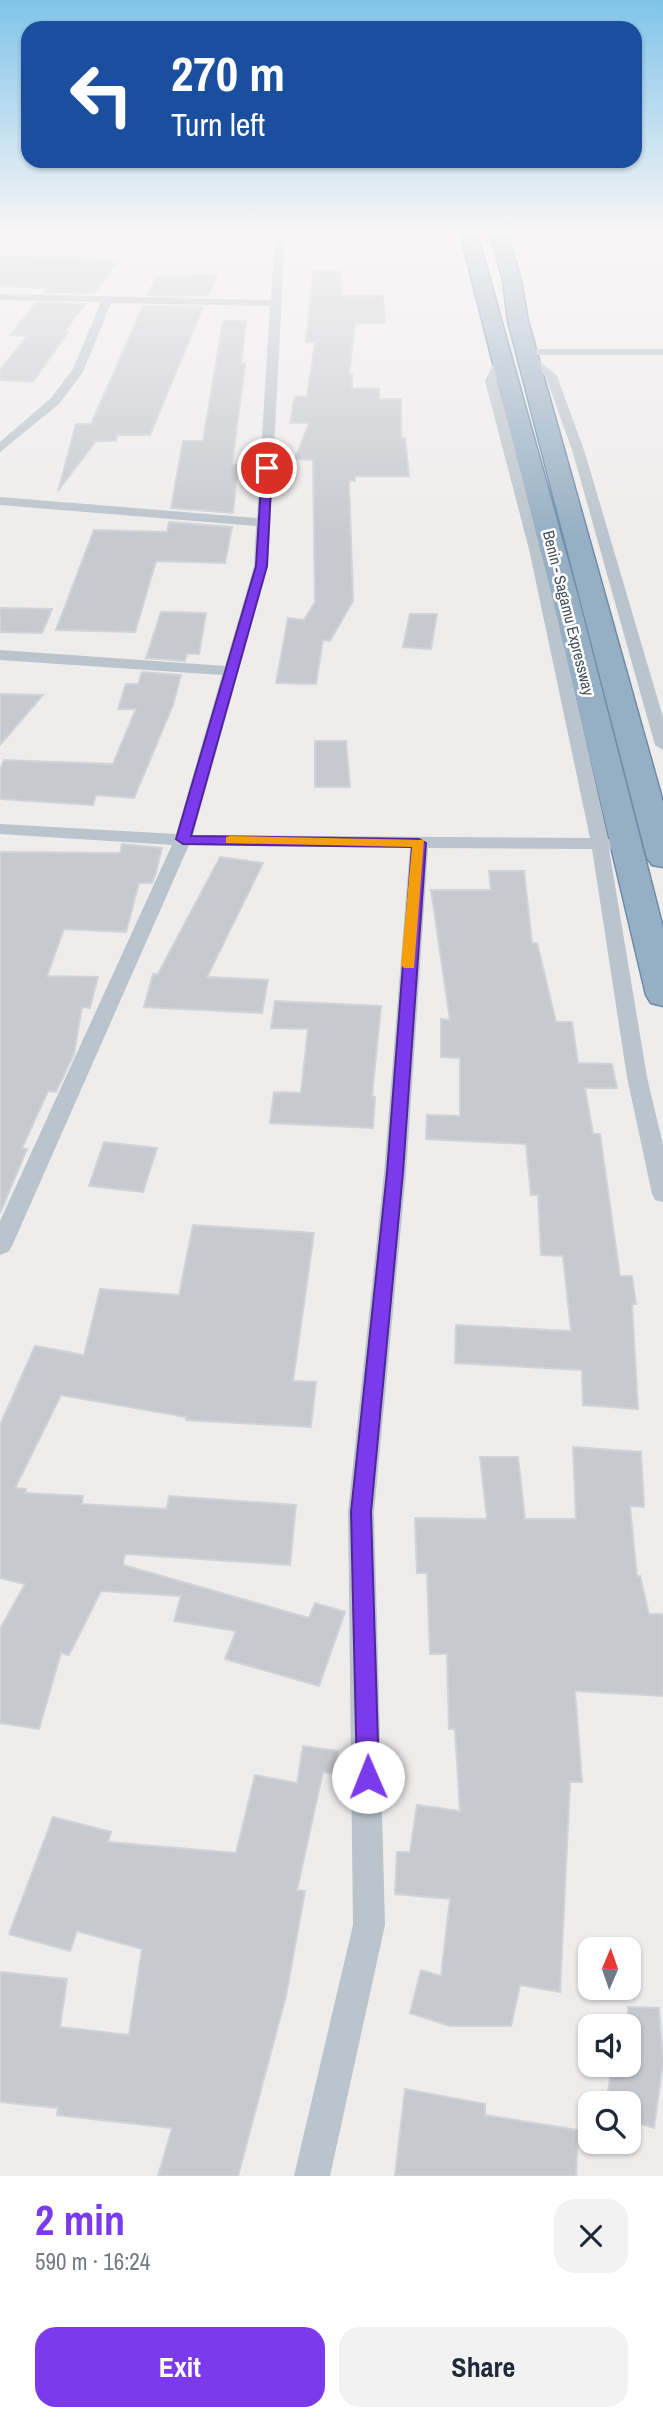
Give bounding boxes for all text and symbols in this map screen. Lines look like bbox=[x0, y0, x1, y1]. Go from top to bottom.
text: 270 m bbox=[171, 40, 285, 106]
icon: left bbox=[56, 49, 147, 140]
text: Turn left bbox=[171, 103, 265, 146]
pin bbox=[237, 438, 297, 498]
icon: arrive bbox=[248, 449, 286, 487]
street label: Benin - Sagamu Expressway bbox=[538, 528, 600, 698]
position arrow bbox=[331, 1740, 405, 1814]
north arrow bbox=[578, 1937, 640, 2000]
map controls bbox=[578, 1937, 641, 2154]
button: sound bbox=[578, 2014, 641, 2077]
button: search bbox=[578, 2091, 641, 2154]
text: 2 min bbox=[35, 2192, 125, 2248]
button: close bbox=[554, 2199, 628, 2273]
text: 590 m · 16:24 bbox=[35, 2246, 150, 2277]
button: Exit bbox=[35, 2327, 325, 2407]
button: Share bbox=[339, 2327, 628, 2407]

